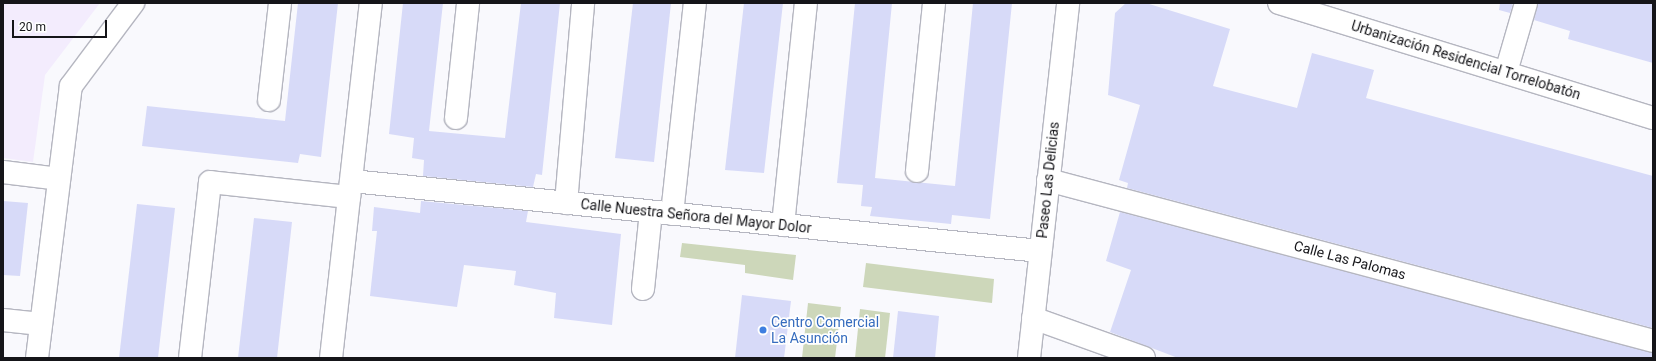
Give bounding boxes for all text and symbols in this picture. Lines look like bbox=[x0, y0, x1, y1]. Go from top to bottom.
scale bar bbox=[14, 12, 109, 38]
street label: Urbanización Residencial Torrelobatón bbox=[1349, 17, 1583, 103]
text: 20 m bbox=[19, 20, 46, 34]
street label: Paseo Las Delicias bbox=[1034, 121, 1062, 239]
street label: Calle Nuestra Señora del Mayor Dolor bbox=[580, 196, 812, 236]
street label: Calle Las Palomas bbox=[1292, 237, 1408, 283]
place label: Centro Comercial La Asunción bbox=[771, 314, 879, 346]
marker: Centro Comercial La Asunción bbox=[758, 325, 768, 335]

